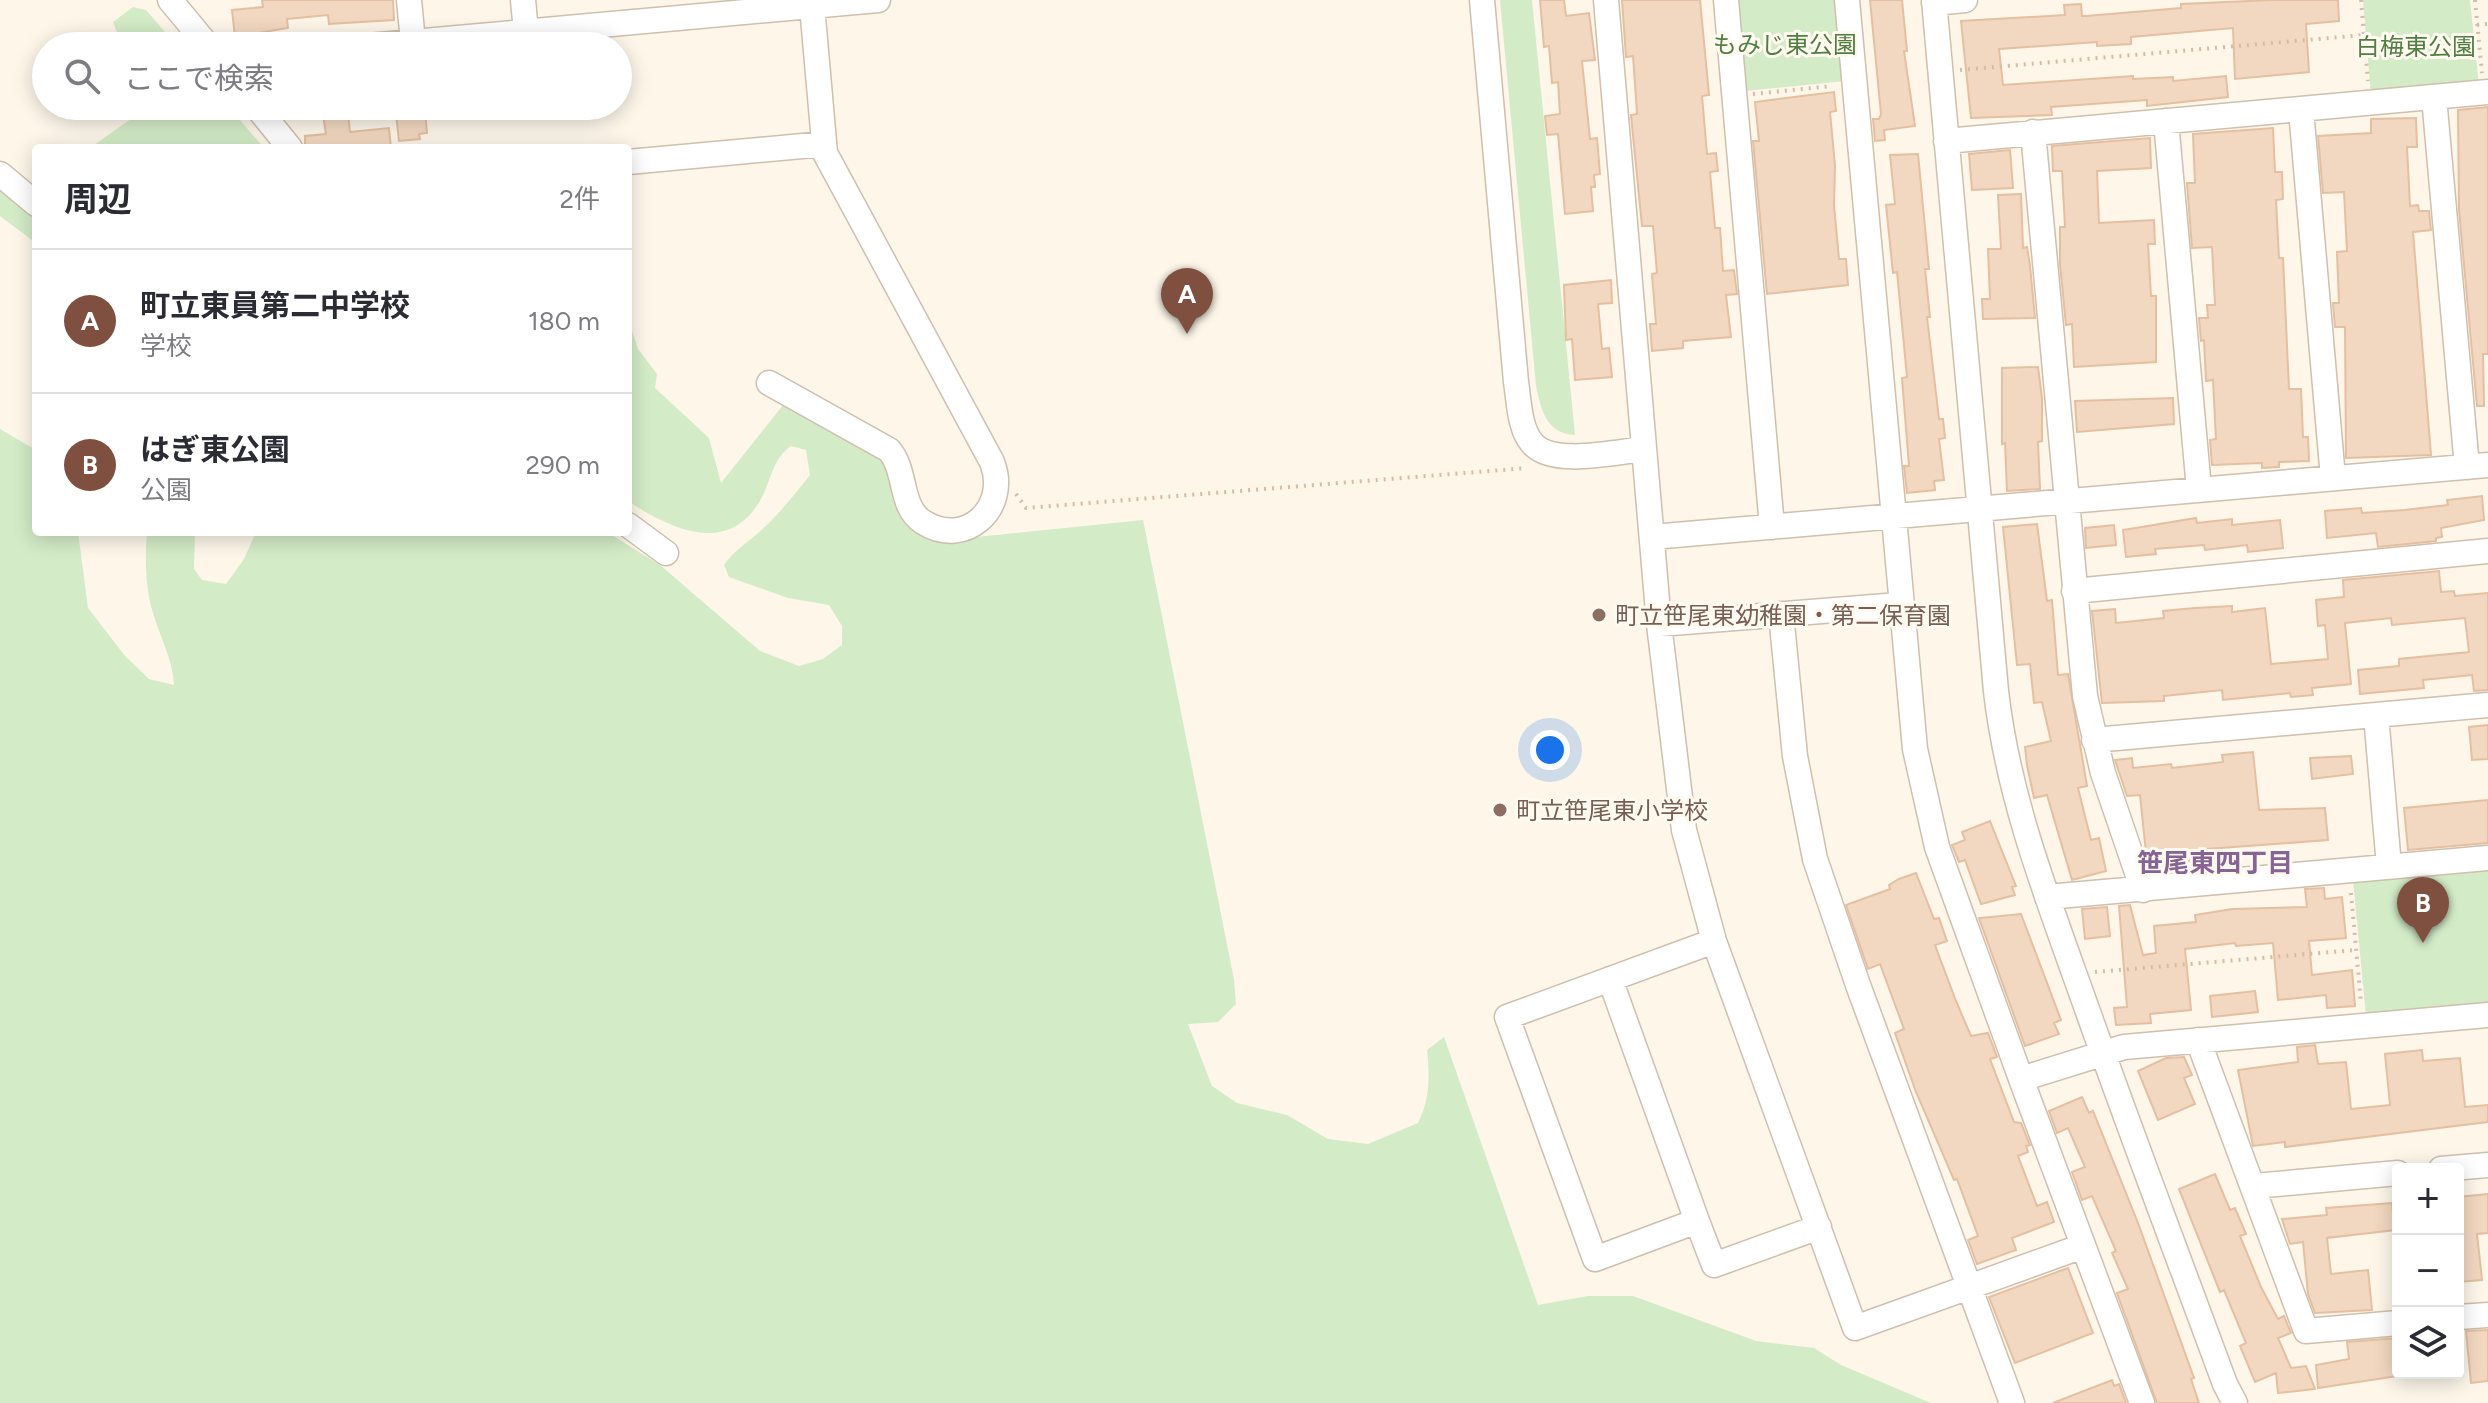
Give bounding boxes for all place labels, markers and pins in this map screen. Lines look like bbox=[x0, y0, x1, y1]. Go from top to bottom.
pin: A bbox=[1161, 268, 1213, 334]
place label: 町立笹尾東幼稚園・第二保育園 bbox=[1615, 601, 1951, 630]
marker: 町立笹尾東幼稚園・第二保育園 bbox=[1590, 606, 1608, 624]
place label: 町立笹尾東小学校 bbox=[1516, 796, 1708, 825]
marker: 町立笹尾東小学校 bbox=[1491, 801, 1509, 819]
pin: B bbox=[2397, 877, 2449, 943]

